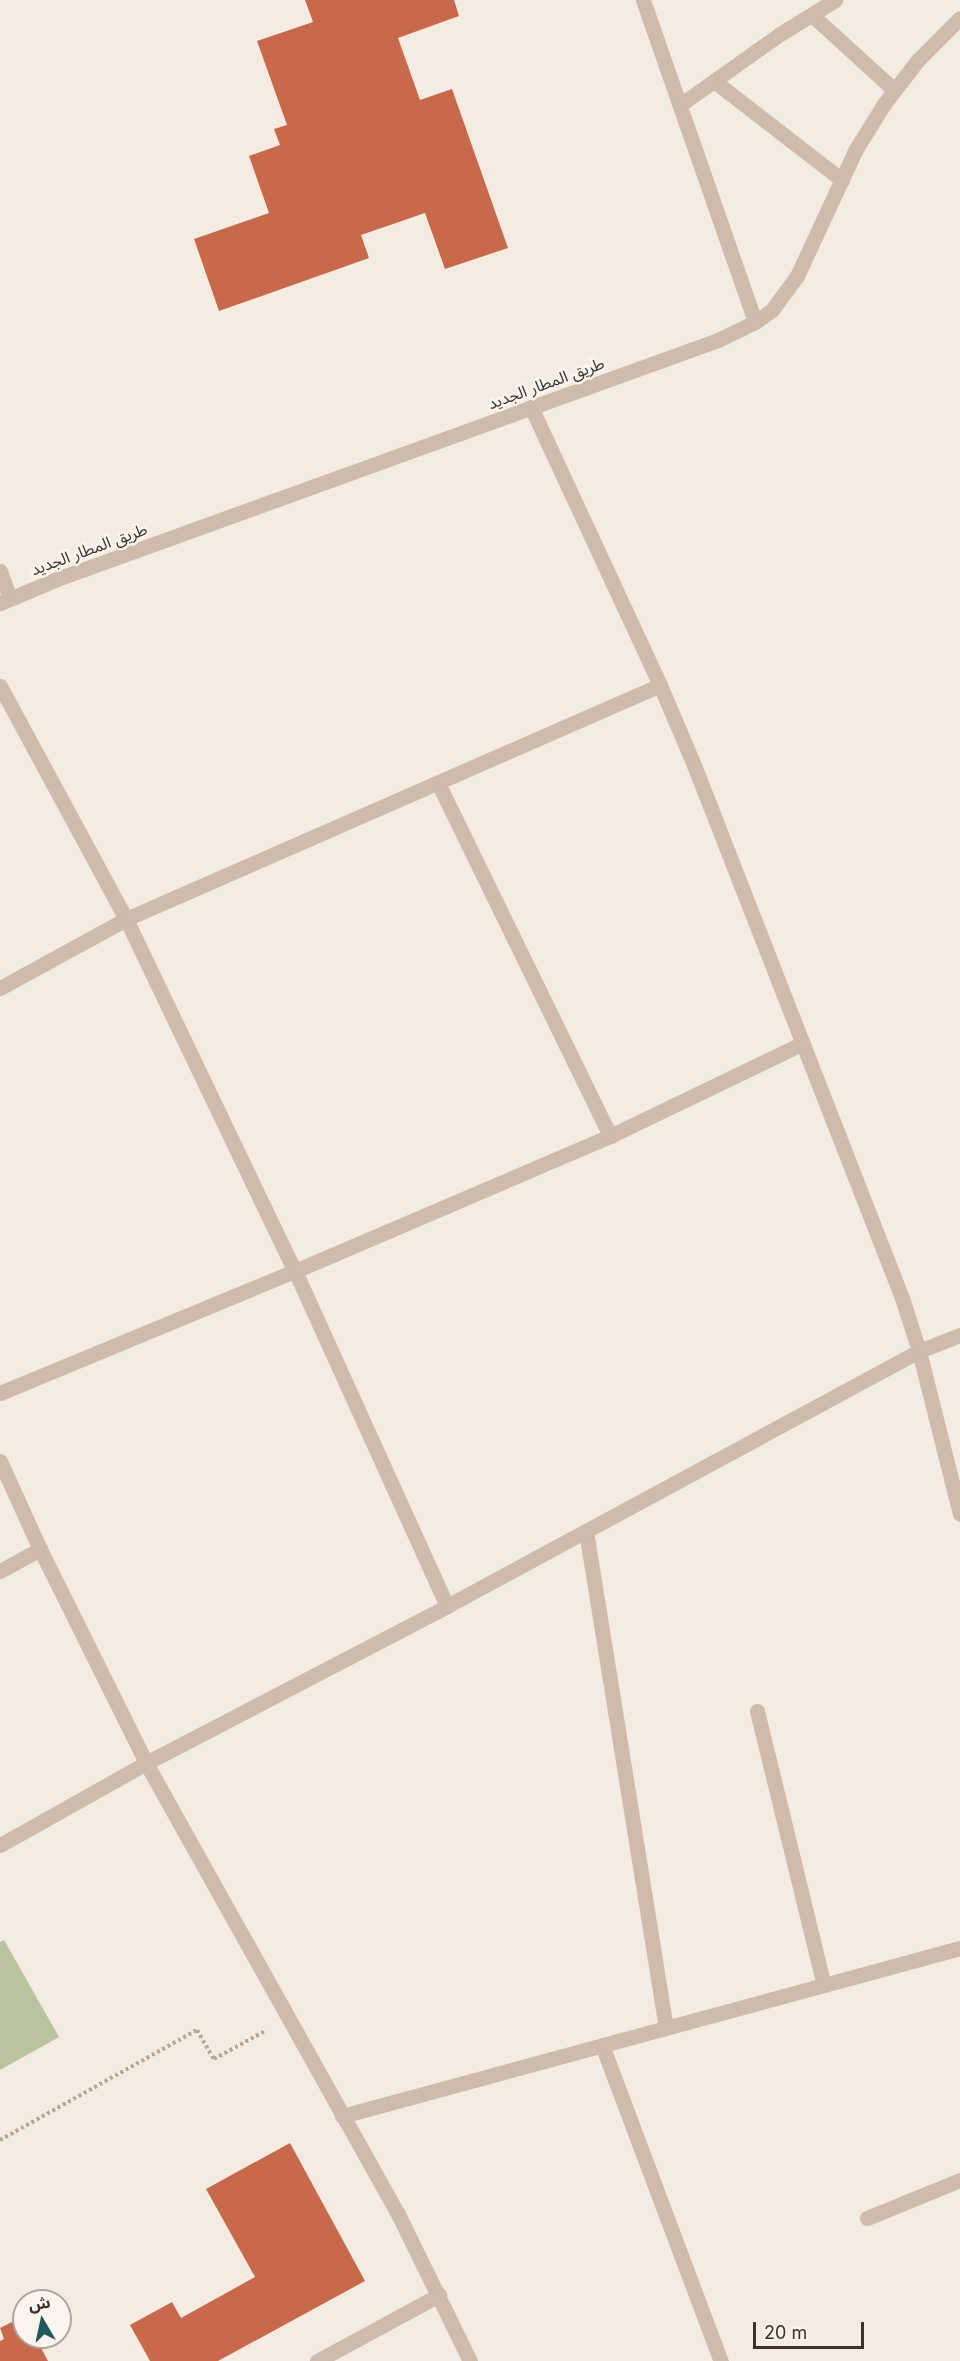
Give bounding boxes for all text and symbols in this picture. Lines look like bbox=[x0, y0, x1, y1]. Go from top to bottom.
street label: طريق المطار الجديد bbox=[485, 353, 607, 413]
street label: طريق المطار الجديد bbox=[28, 519, 150, 579]
north arrow bbox=[12, 2289, 72, 2349]
text: ش bbox=[27, 2292, 52, 2315]
scale bar bbox=[756, 2310, 867, 2348]
text: 20 m bbox=[764, 2322, 807, 2343]

